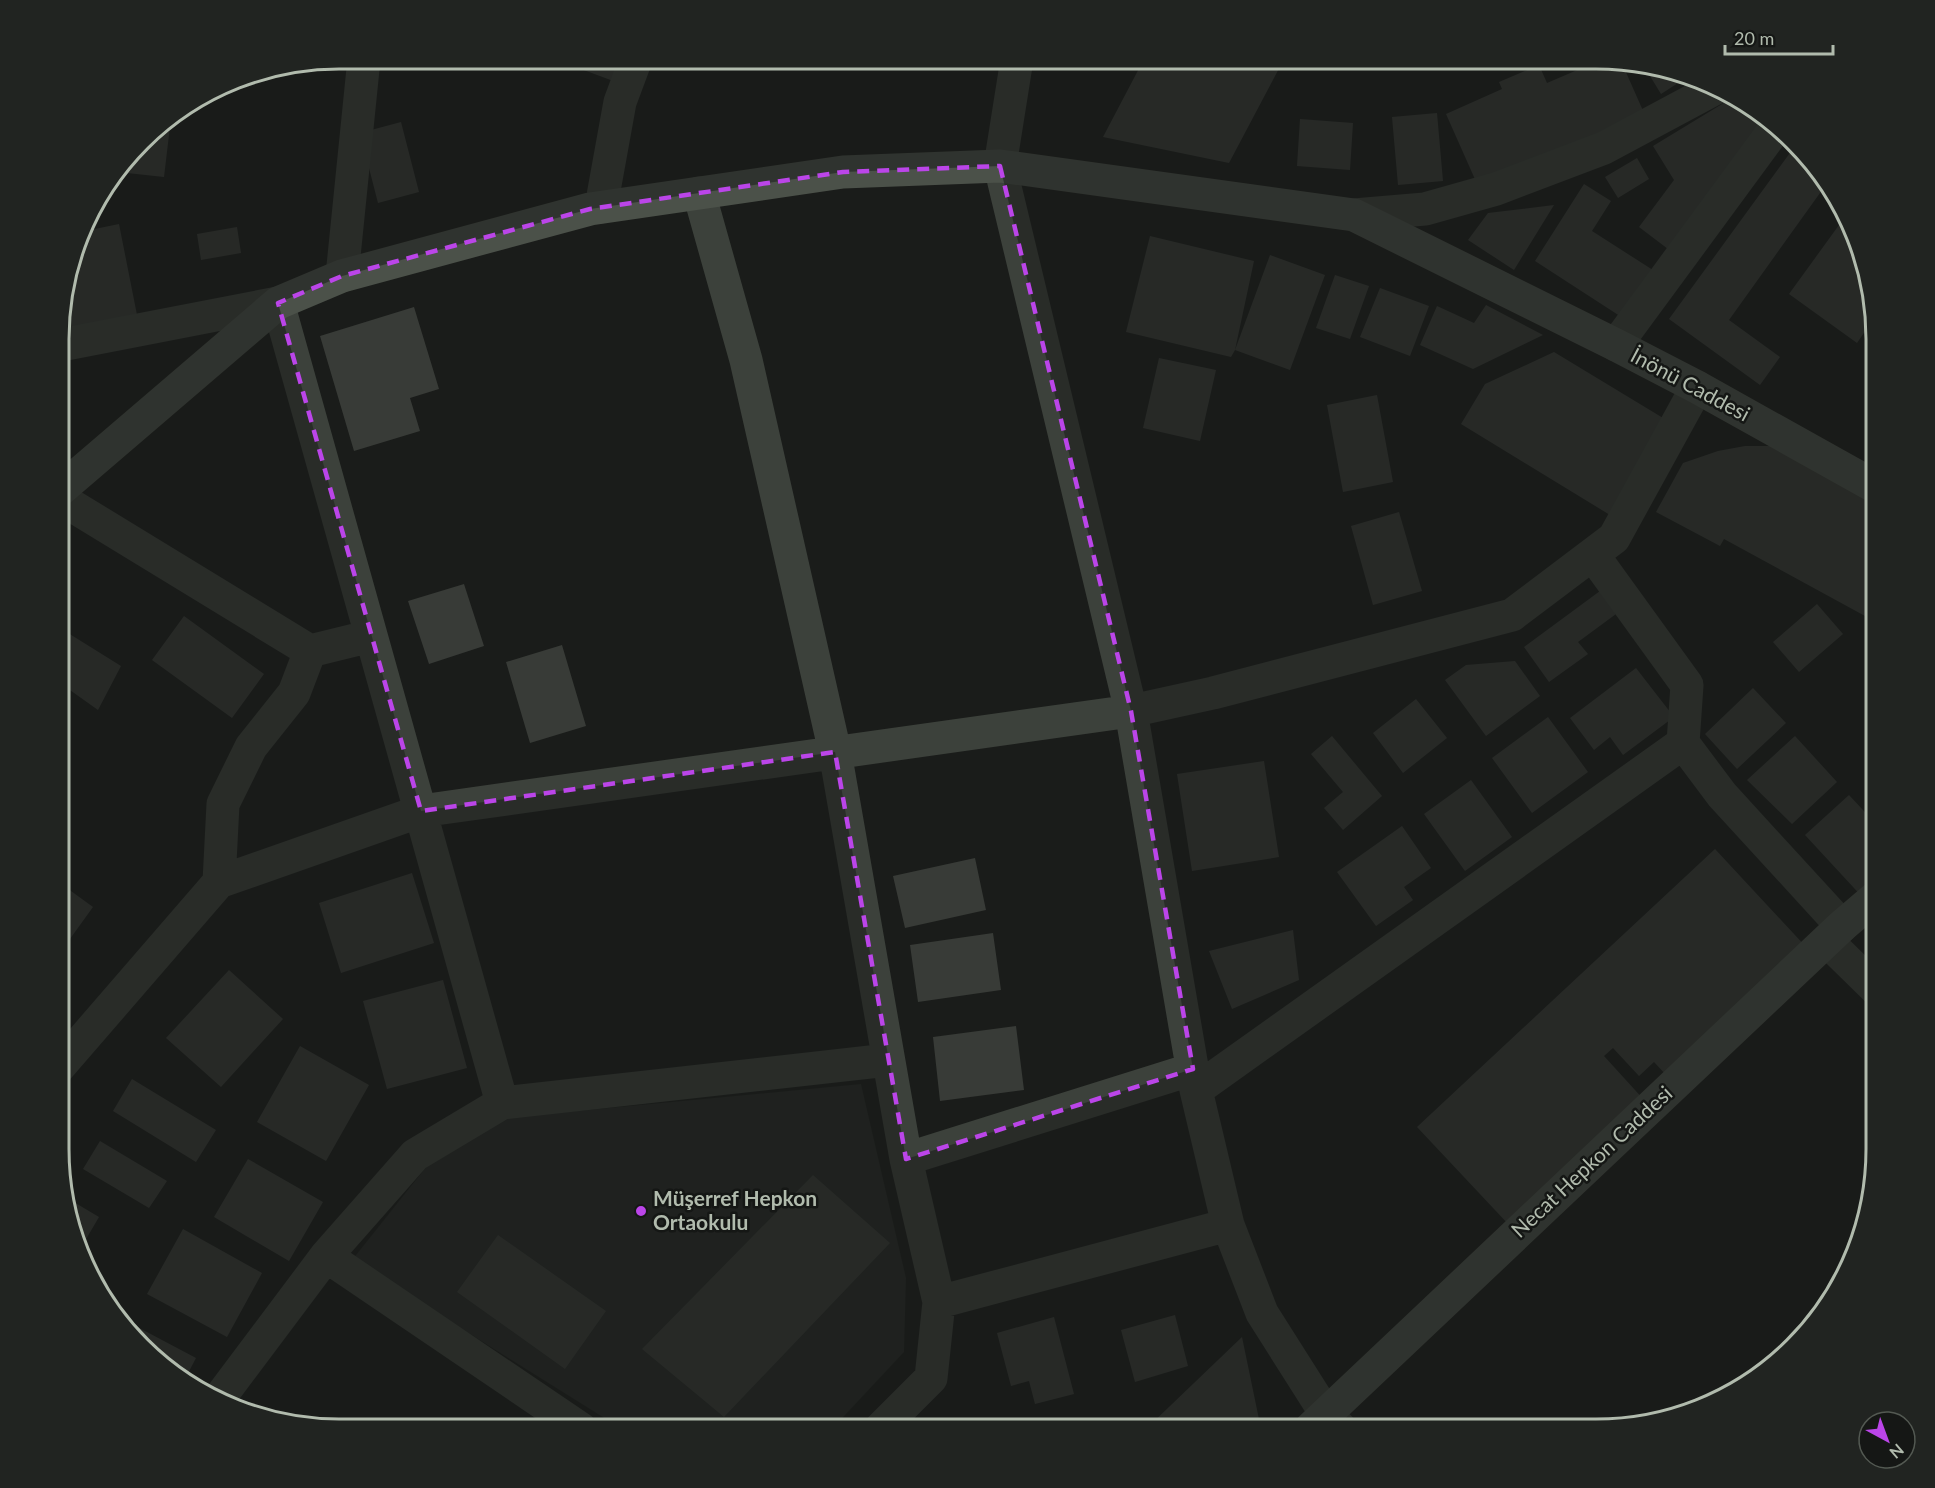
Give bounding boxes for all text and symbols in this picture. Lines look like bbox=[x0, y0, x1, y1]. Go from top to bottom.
scale bar bbox=[1725, 18, 1833, 56]
text: 20 m bbox=[1734, 27, 1774, 49]
street label: İnönü Caddesi bbox=[1627, 342, 1755, 426]
street label: Necat Hepkon Caddesi bbox=[1505, 1080, 1677, 1242]
place label: Müşerref Hepkon Ortaokulu bbox=[653, 1185, 817, 1234]
marker: Müşerref Hepkon Ortaokulu bbox=[634, 1204, 648, 1218]
north arrow bbox=[1857, 1410, 1917, 1470]
text: N bbox=[1886, 1440, 1908, 1463]

